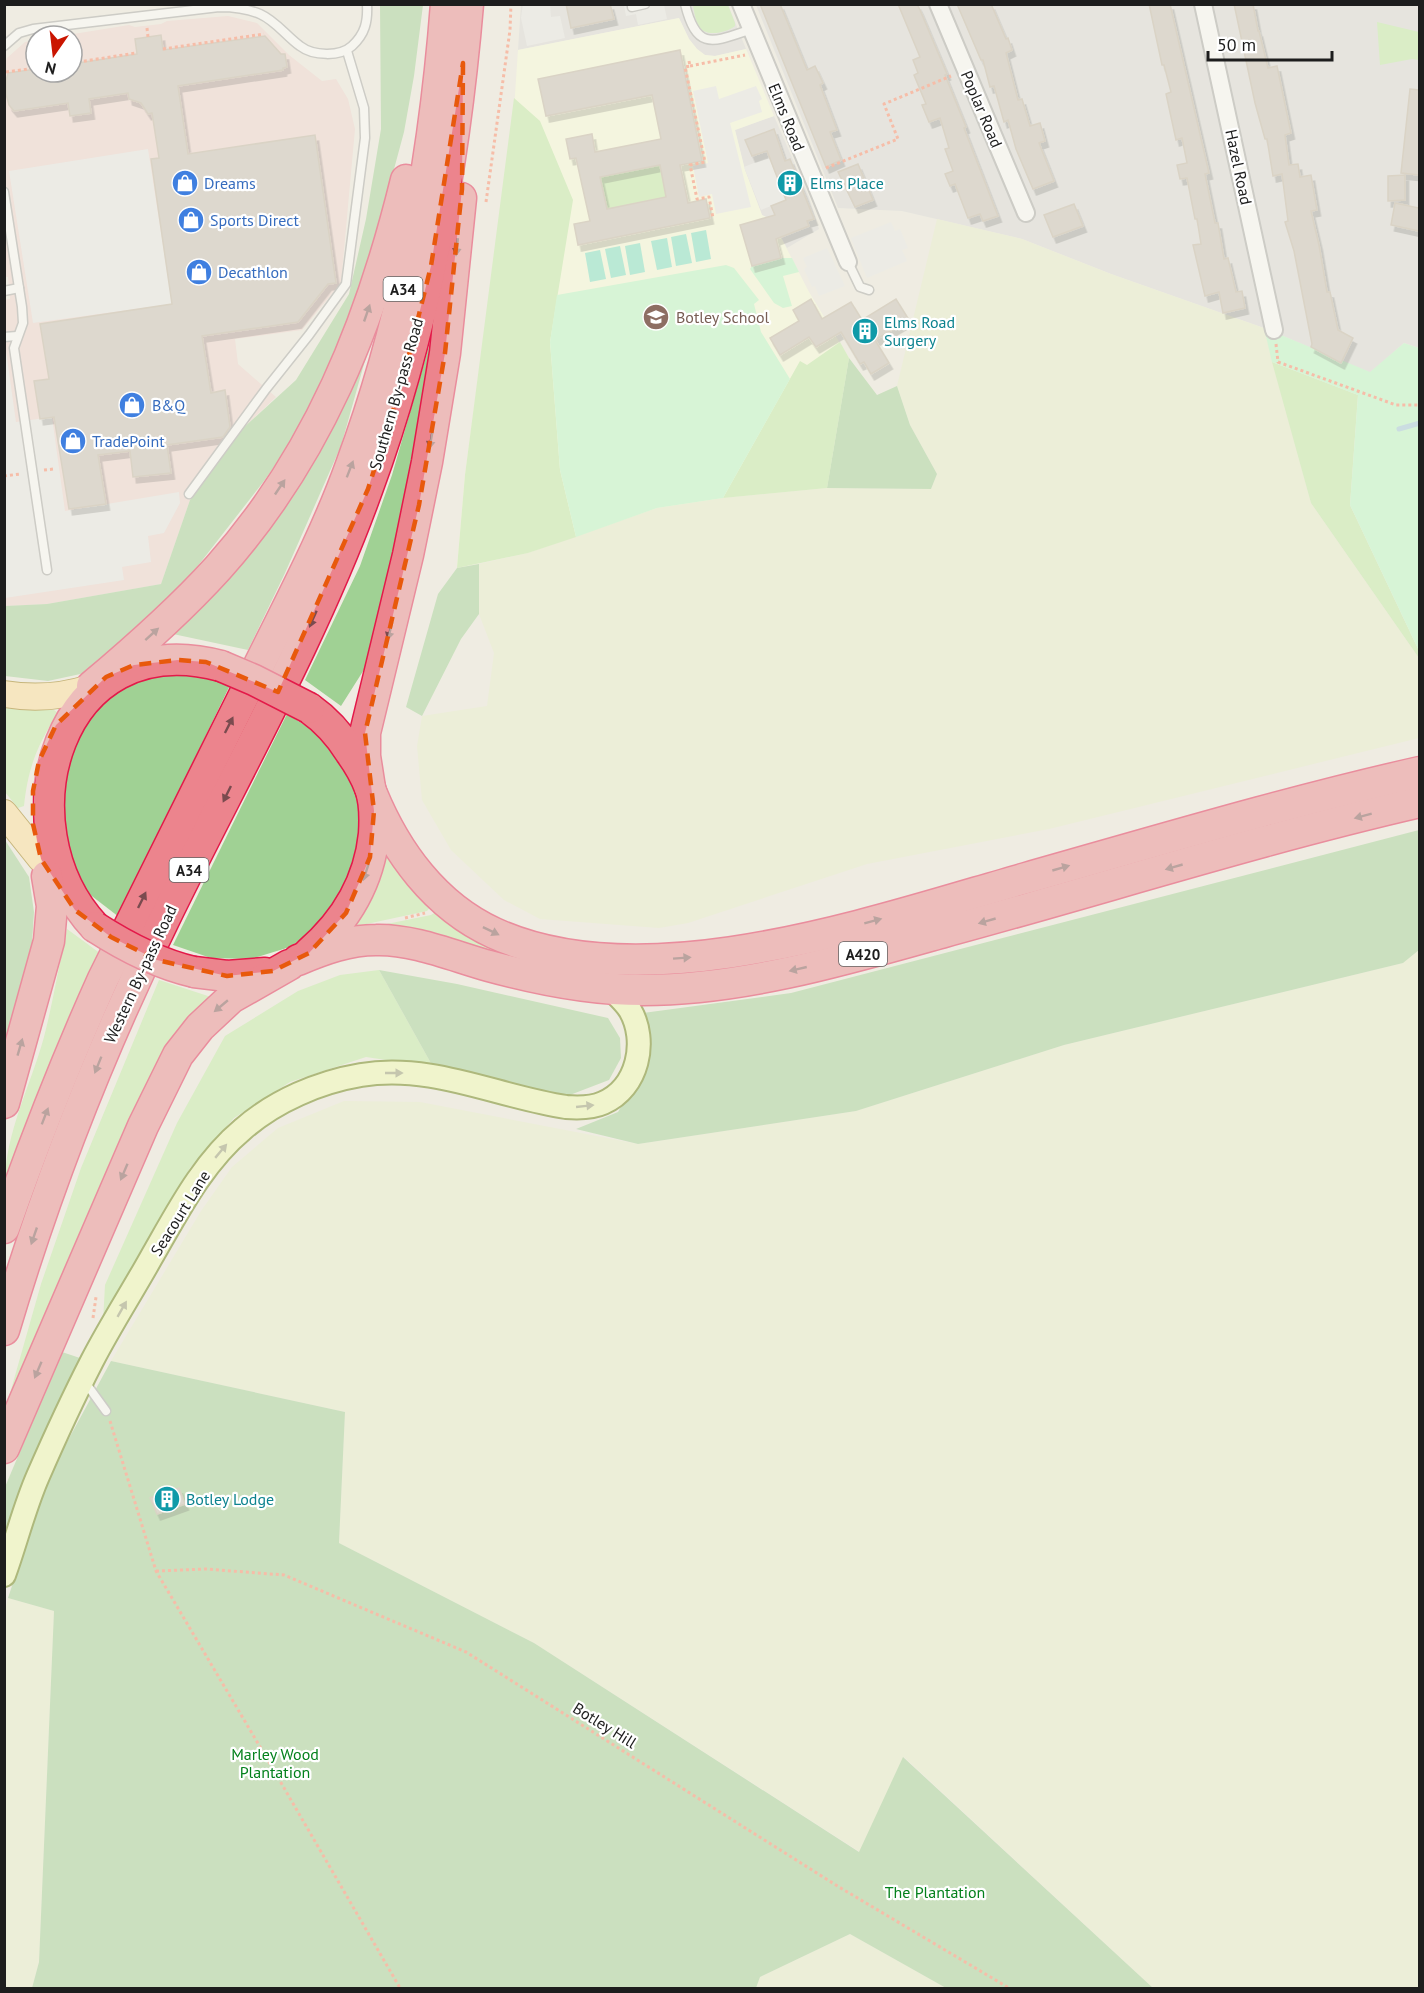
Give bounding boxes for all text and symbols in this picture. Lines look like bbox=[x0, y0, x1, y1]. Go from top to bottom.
north arrow bbox=[24, 24, 84, 84]
scale bar bbox=[1208, 24, 1332, 62]
text: 50 m bbox=[1217, 33, 1256, 56]
text: N bbox=[43, 58, 58, 80]
street label: Poplar Road bbox=[957, 67, 1007, 151]
street label: Elms Road bbox=[764, 80, 810, 154]
street label: Hazel Road bbox=[1221, 127, 1257, 207]
shop icon: Dreams bbox=[170, 168, 200, 198]
building icon: Elms Place bbox=[775, 168, 805, 198]
place label: Dreams bbox=[204, 173, 256, 193]
place label: Elms Place bbox=[810, 173, 884, 193]
shop icon: Sports Direct bbox=[176, 205, 206, 235]
place label: Sports Direct bbox=[210, 210, 299, 230]
one-way arrow bbox=[452, 238, 462, 257]
shop icon: Decathlon bbox=[184, 257, 214, 287]
place label: Decathlon bbox=[218, 262, 288, 282]
road number: A34 bbox=[384, 277, 422, 301]
school or university icon: Botley School bbox=[641, 302, 671, 332]
one-way arrow bbox=[362, 304, 372, 322]
place label: Botley School bbox=[676, 307, 770, 327]
place label: Elms Road Surgery bbox=[884, 312, 955, 350]
street label: Southern By-pass Road bbox=[365, 316, 427, 472]
building icon: Elms Road Surgery bbox=[850, 316, 880, 346]
shop icon: B&Q bbox=[117, 390, 147, 420]
place label: B&Q bbox=[152, 395, 186, 415]
shop icon: TradePoint bbox=[58, 426, 88, 456]
place label: TradePoint bbox=[92, 431, 165, 451]
one-way arrow bbox=[426, 431, 435, 450]
one-way arrow bbox=[345, 459, 355, 477]
one-way arrow bbox=[274, 479, 285, 495]
one-way arrow bbox=[309, 610, 318, 627]
one-way arrow bbox=[384, 622, 394, 640]
one-way arrow bbox=[144, 628, 159, 641]
one-way arrow bbox=[223, 716, 233, 734]
one-way arrow bbox=[223, 785, 232, 802]
one-way arrow bbox=[1353, 811, 1372, 821]
road number: A34 bbox=[170, 858, 208, 882]
one-way arrow bbox=[360, 863, 370, 881]
one-way arrow bbox=[1052, 863, 1070, 872]
one-way arrow bbox=[1165, 863, 1183, 872]
one-way arrow bbox=[137, 891, 146, 908]
street label: Western By-pass Road bbox=[99, 902, 181, 1046]
one-way arrow bbox=[864, 915, 883, 925]
one-way arrow bbox=[978, 916, 996, 926]
one-way arrow bbox=[483, 927, 500, 936]
road number: A420 bbox=[839, 942, 887, 966]
one-way arrow bbox=[673, 953, 692, 962]
one-way arrow bbox=[789, 965, 807, 975]
one-way arrow bbox=[214, 999, 229, 1012]
one-way arrow bbox=[16, 1038, 25, 1056]
one-way arrow bbox=[93, 1056, 103, 1074]
one-way arrow bbox=[384, 1068, 403, 1078]
one-way arrow bbox=[575, 1101, 594, 1111]
one-way arrow bbox=[41, 1107, 50, 1125]
one-way arrow bbox=[215, 1143, 228, 1159]
one-way arrow bbox=[118, 1163, 128, 1181]
street label: Seacourt Lane bbox=[146, 1167, 214, 1259]
one-way arrow bbox=[29, 1227, 38, 1245]
one-way arrow bbox=[116, 1301, 126, 1318]
one-way arrow bbox=[33, 1361, 42, 1378]
building icon: Botley Lodge bbox=[152, 1484, 182, 1514]
place label: Botley Lodge bbox=[186, 1489, 274, 1509]
street label: Botley Hill bbox=[569, 1698, 641, 1753]
park label: Marley Wood Plantation bbox=[231, 1744, 319, 1782]
park label: The Plantation bbox=[885, 1882, 985, 1902]

